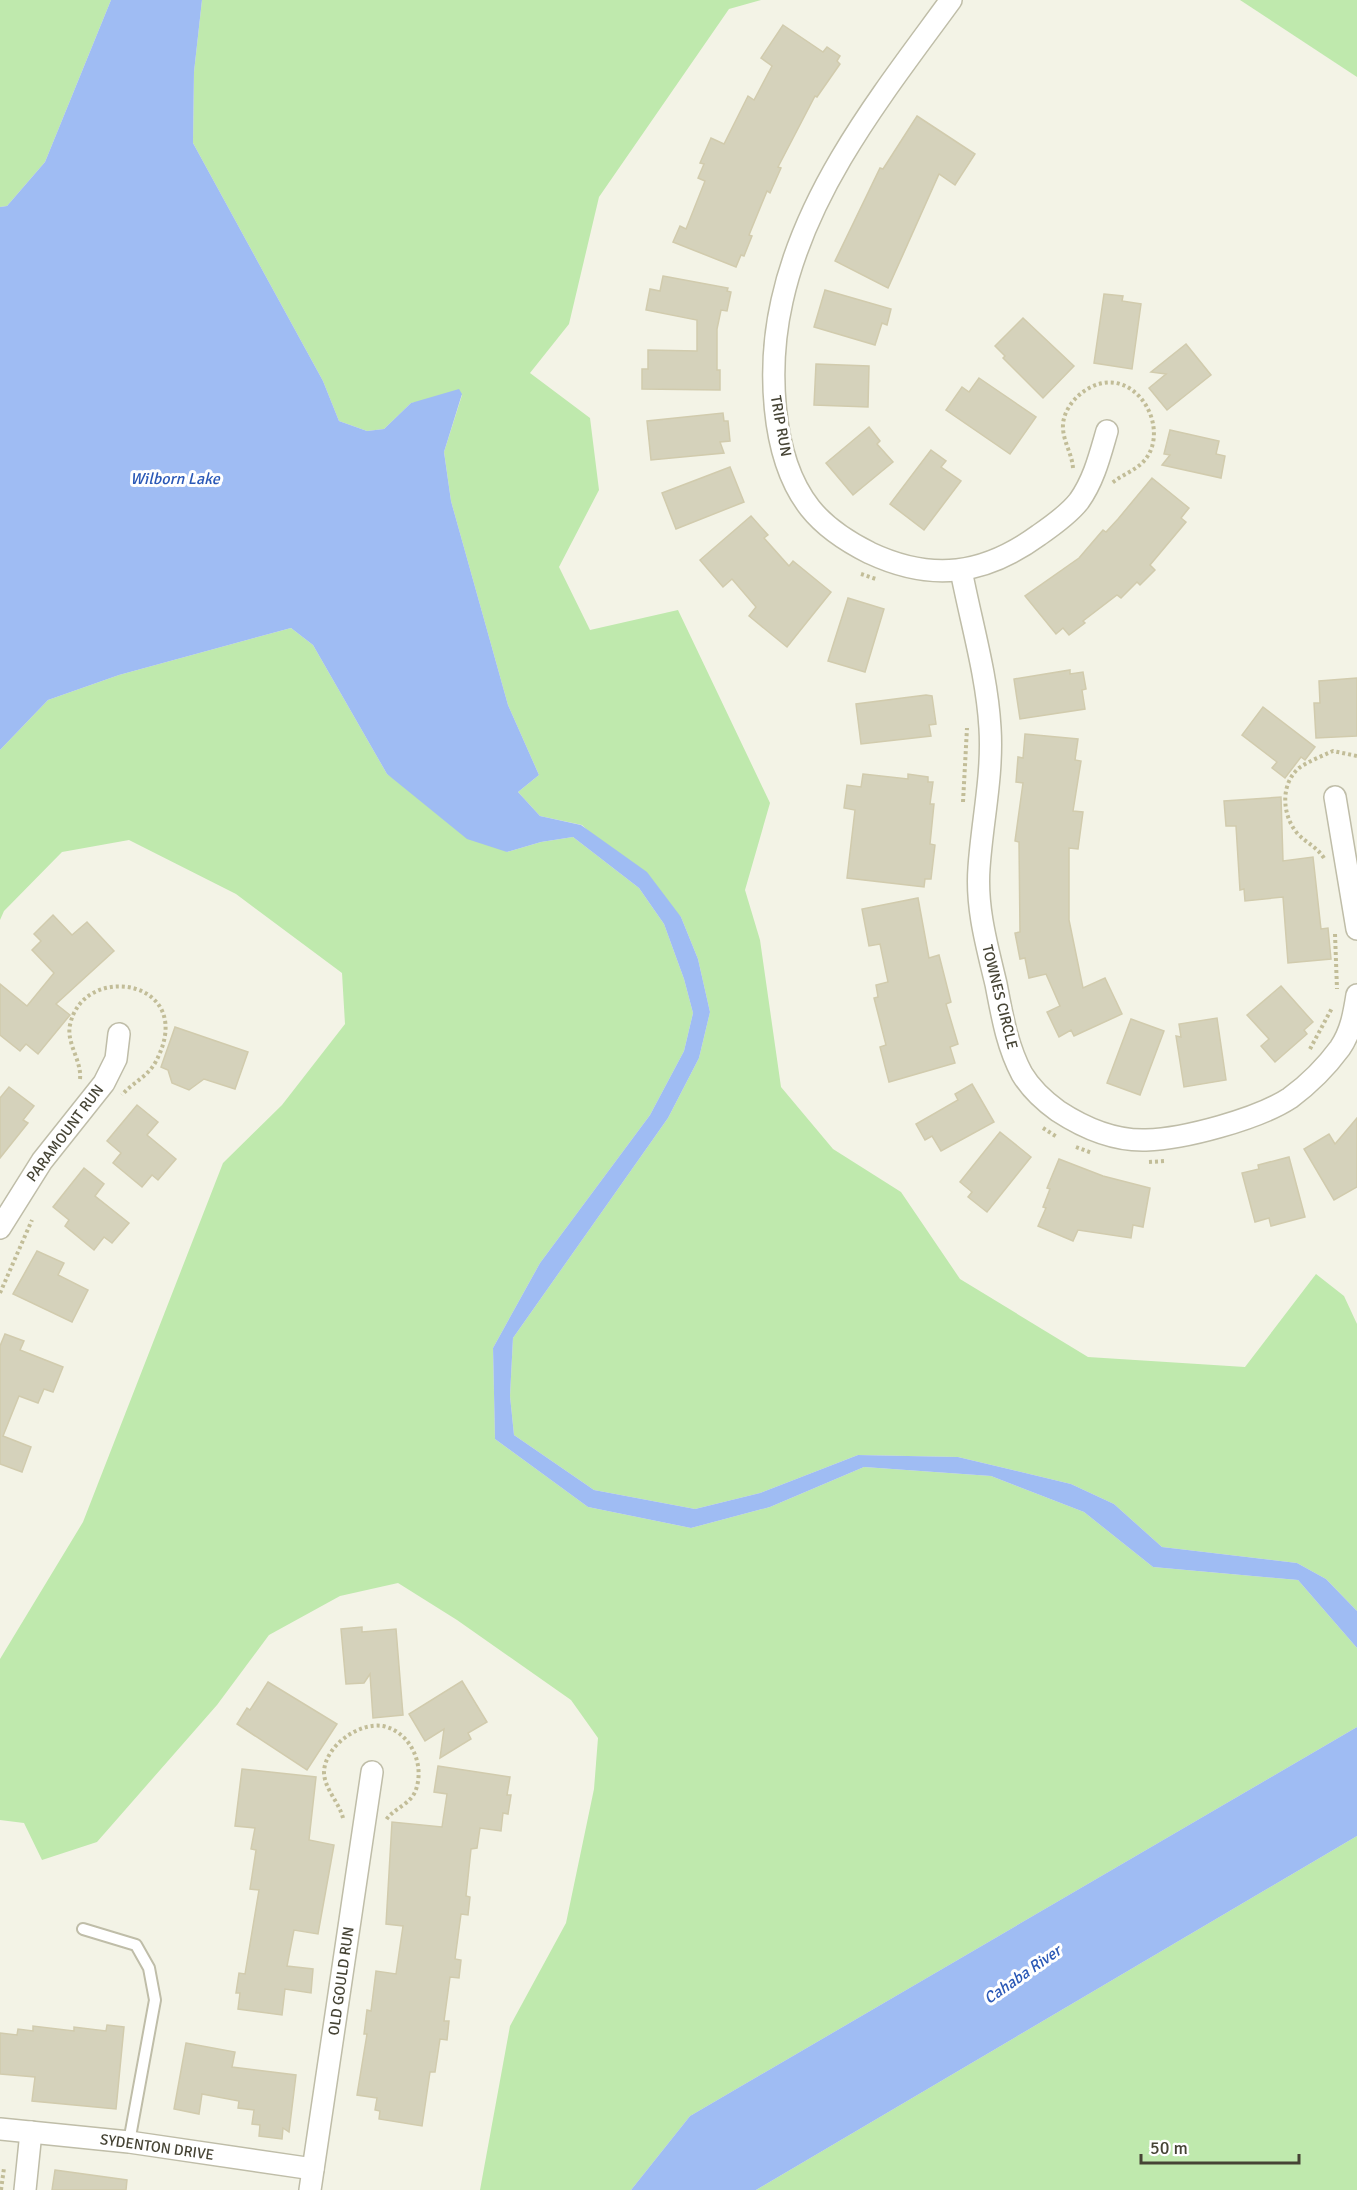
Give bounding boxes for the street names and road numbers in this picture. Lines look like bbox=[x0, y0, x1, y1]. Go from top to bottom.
street label: TRIP RUN bbox=[767, 394, 795, 458]
street label: TOWNES CIRCLE bbox=[978, 943, 1022, 1051]
street label: PARAMOUNT RUN bbox=[23, 1081, 107, 1185]
street label: OLD GOULD RUN bbox=[324, 1925, 358, 2037]
street label: SYDENTON DRIVE bbox=[99, 2130, 215, 2164]

